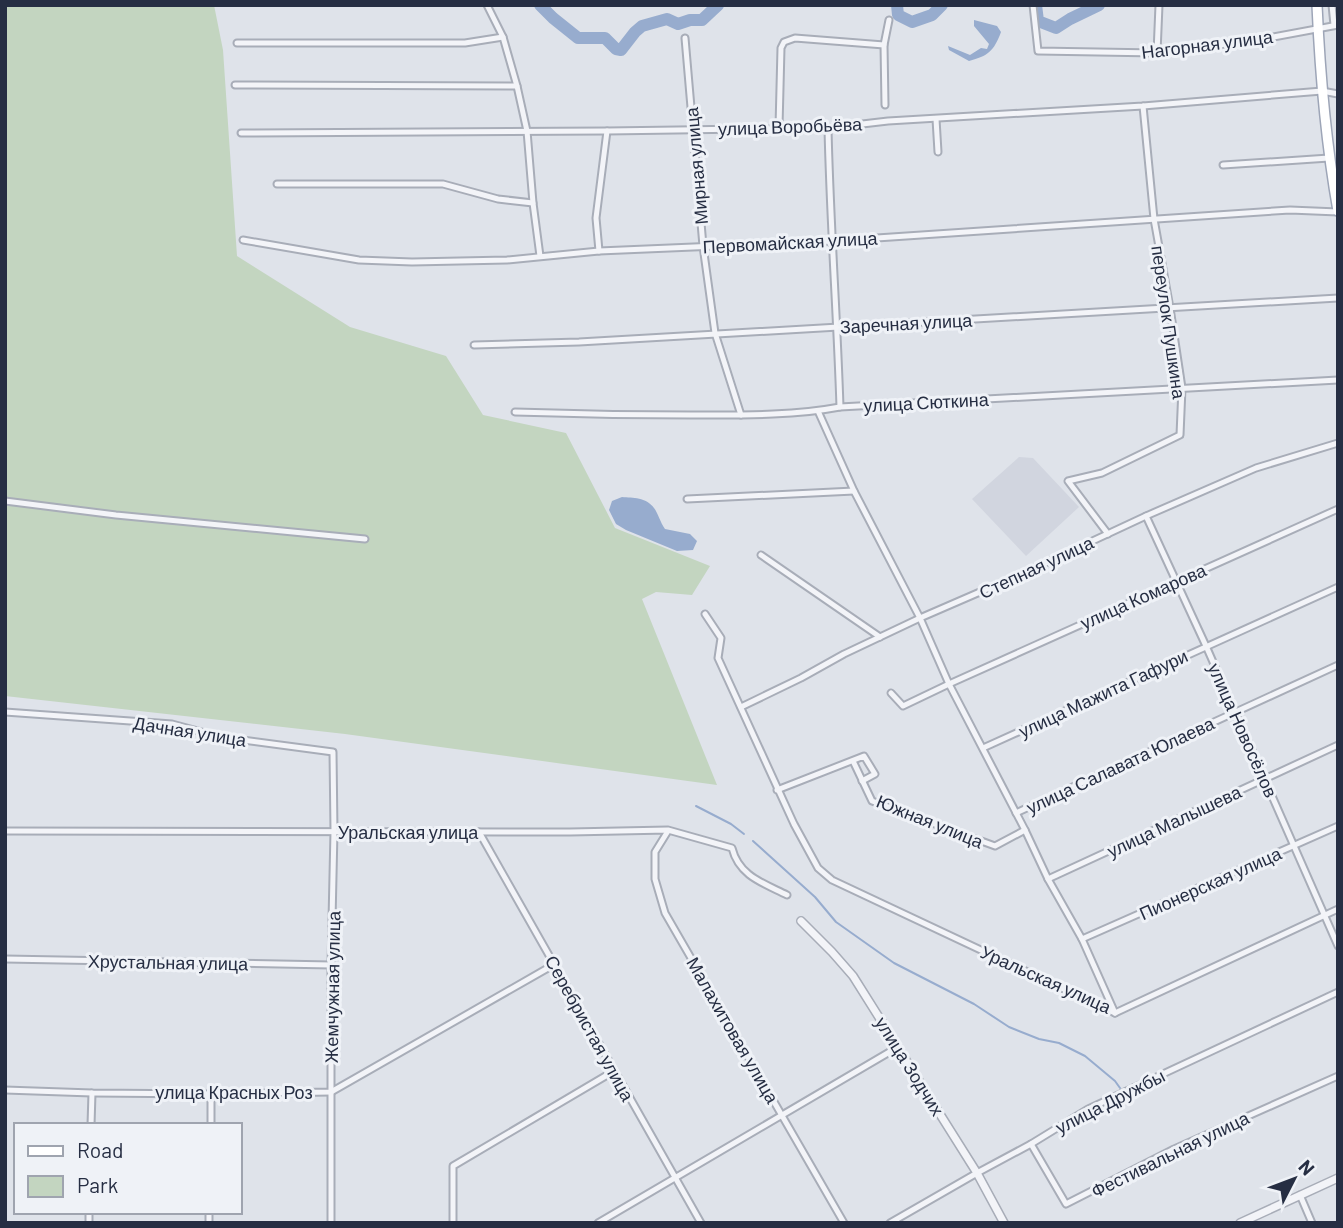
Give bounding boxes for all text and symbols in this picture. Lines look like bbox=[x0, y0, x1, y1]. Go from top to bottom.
street label: Нагорная улица bbox=[1140, 25, 1275, 63]
street label: Мирная улица bbox=[680, 105, 712, 226]
street label: улица Воробьёва bbox=[718, 112, 863, 140]
street label: Первомайская улица bbox=[702, 226, 879, 258]
street label: переулок Пушкина bbox=[1147, 244, 1191, 401]
street label: Заречная улица bbox=[839, 308, 974, 337]
street label: улица Сюткина bbox=[863, 388, 990, 416]
street label: Степная улица bbox=[975, 531, 1098, 603]
street label: улица Комарова bbox=[1077, 558, 1210, 634]
street label: улица Мажита Гафури bbox=[1015, 644, 1191, 742]
street label: улица Новосёлов bbox=[1204, 659, 1282, 801]
street label: Дачная улица bbox=[132, 711, 249, 751]
street label: улица Салавата Юлаева bbox=[1023, 711, 1218, 818]
street label: улица Малышева bbox=[1103, 780, 1245, 862]
street label: Южная улица bbox=[873, 790, 987, 853]
street label: Уральская улица bbox=[338, 821, 479, 843]
street label: Пионерская улица bbox=[1136, 841, 1285, 924]
street label: Жемчужная улица bbox=[320, 910, 344, 1063]
street label: Уральская улица bbox=[977, 940, 1116, 1018]
street label: Хрустальная улица bbox=[88, 950, 249, 974]
street label: Серебристая улица bbox=[541, 951, 640, 1106]
street label: Малахитовая улица bbox=[682, 953, 784, 1108]
street label: улица Зодчих bbox=[871, 1012, 949, 1120]
street label: улица Дружбы bbox=[1052, 1064, 1168, 1138]
street label: улица Красных Роз bbox=[155, 1081, 313, 1103]
street label: Фестивальная улица bbox=[1087, 1106, 1253, 1202]
legend bbox=[14, 1123, 242, 1214]
text: Road bbox=[77, 1137, 123, 1162]
north arrow bbox=[1259, 1144, 1329, 1214]
text: N bbox=[1294, 1155, 1320, 1180]
text: Park bbox=[77, 1172, 118, 1197]

